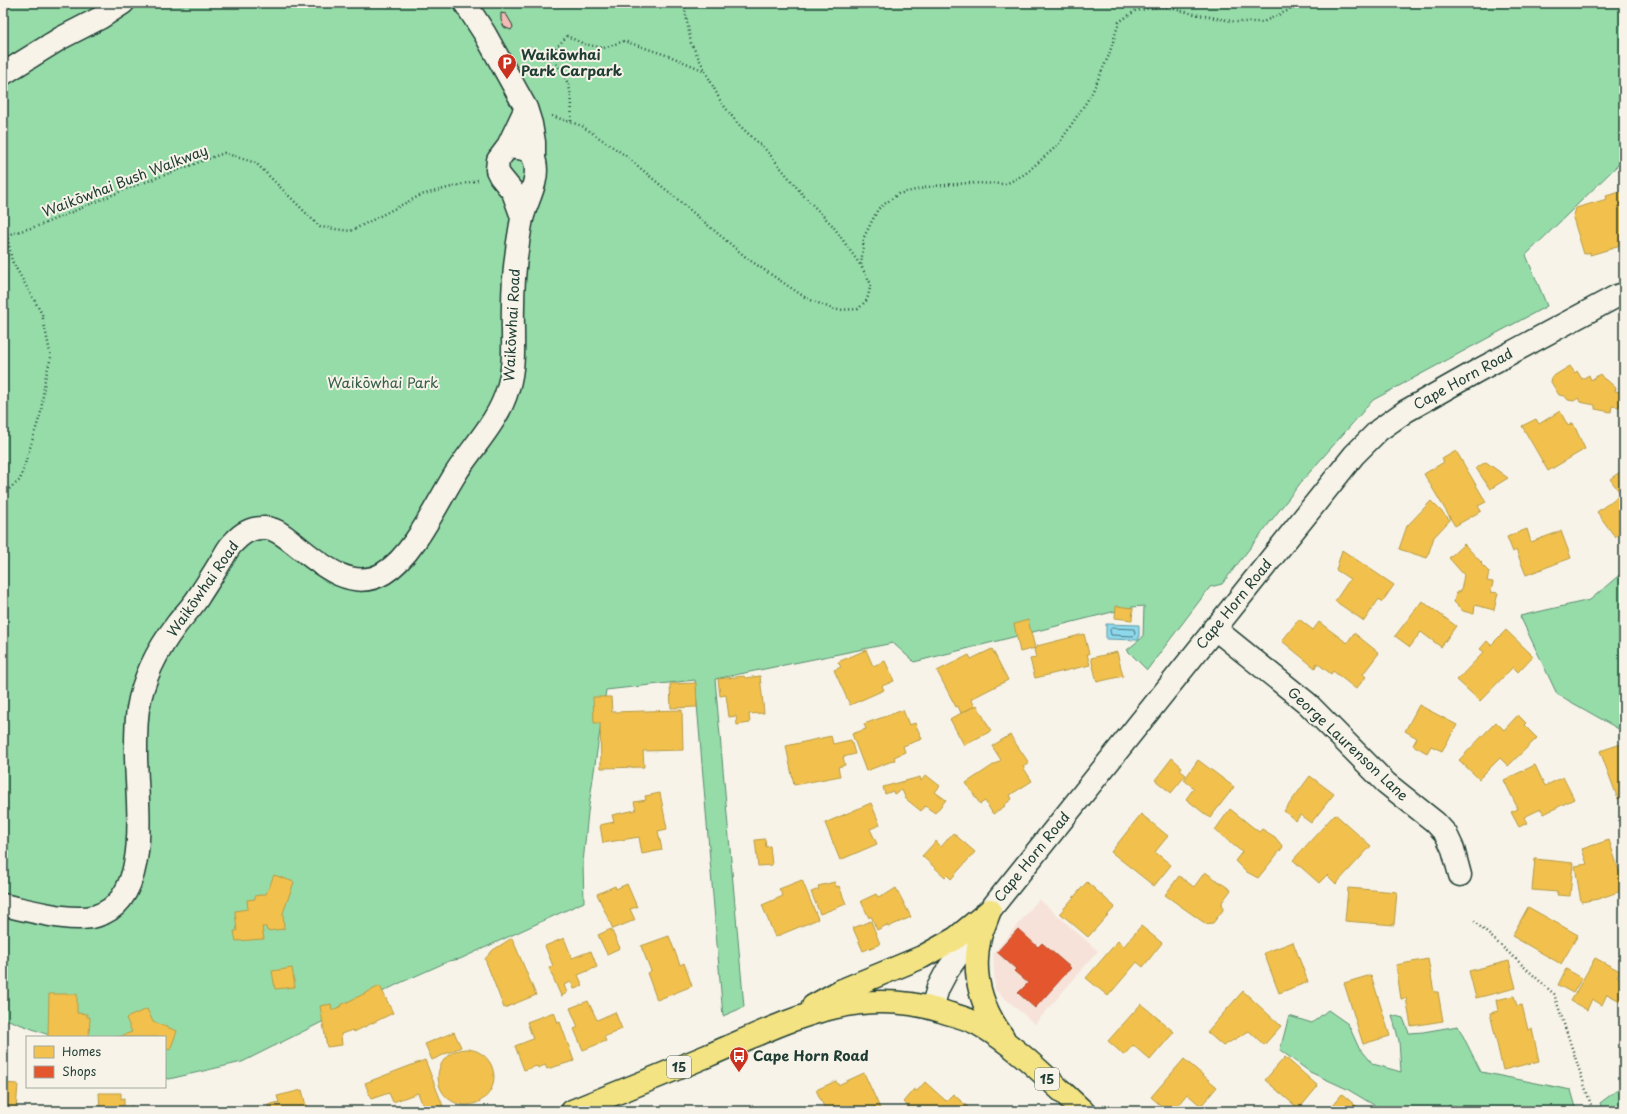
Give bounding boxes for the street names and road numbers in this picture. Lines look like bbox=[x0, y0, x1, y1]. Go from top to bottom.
street label: Waikōwhai Bush Walkway bbox=[39, 139, 211, 222]
street label: Waikōwhai Road bbox=[498, 268, 525, 382]
street label: Cape Horn Road bbox=[1409, 343, 1516, 415]
street label: Waikōwhai Road bbox=[162, 536, 244, 641]
street label: Cape Horn Road bbox=[1191, 554, 1277, 653]
street label: George Laurenson Lane bbox=[1283, 682, 1414, 806]
street label: Cape Horn Road bbox=[989, 807, 1075, 906]
road number: 15 bbox=[667, 1056, 691, 1078]
road number: 15 bbox=[1035, 1068, 1059, 1090]

